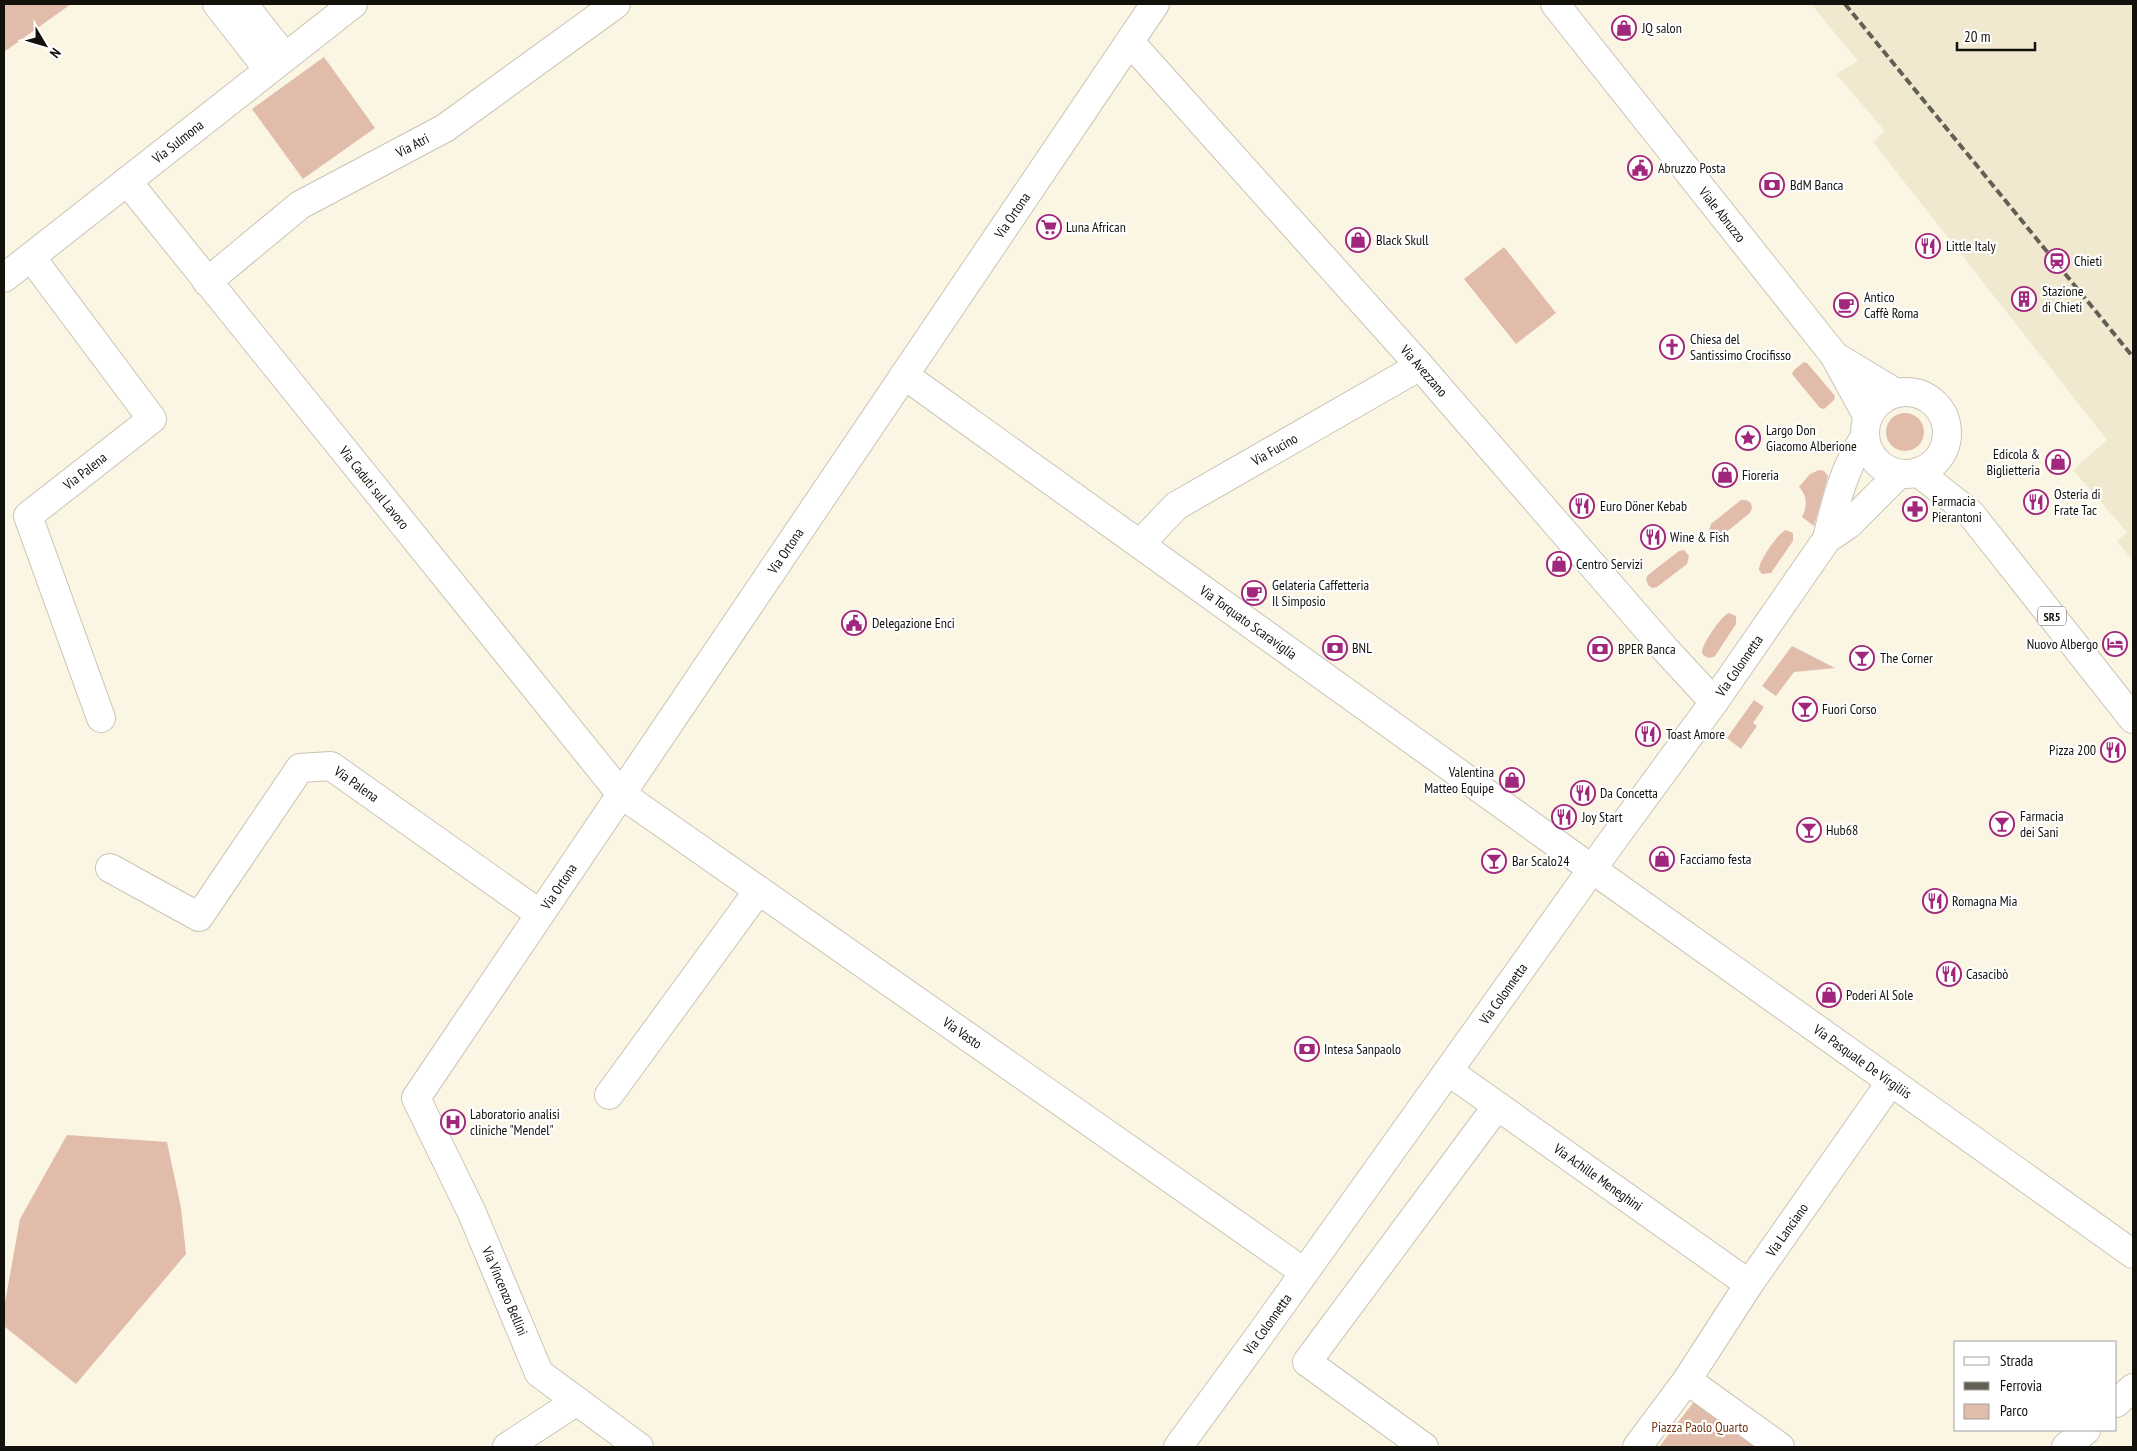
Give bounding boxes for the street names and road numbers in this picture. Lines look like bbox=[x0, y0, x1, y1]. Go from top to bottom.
street label: Via Sulmona bbox=[148, 116, 207, 168]
street label: Via Atri bbox=[392, 129, 432, 162]
street label: Viale Abruzzo bbox=[1694, 183, 1750, 246]
street label: Via Ortona bbox=[990, 189, 1034, 243]
street label: Via Avezzano bbox=[1396, 340, 1451, 400]
street label: Via Fucino bbox=[1247, 429, 1301, 470]
street label: Via Caduti sul Lavoro bbox=[335, 442, 413, 533]
street label: Via Palena bbox=[59, 448, 110, 494]
street label: Via Ortona bbox=[763, 524, 807, 578]
street label: Via Torquato Scaraviglia bbox=[1195, 581, 1301, 663]
road number: SR5 bbox=[2038, 606, 2066, 626]
street label: Via Colonnetta bbox=[1711, 631, 1767, 701]
street label: Via Palena bbox=[330, 762, 382, 806]
street label: Via Ortona bbox=[536, 860, 581, 914]
street label: Via Colonnetta bbox=[1475, 960, 1531, 1029]
street label: Via Vasto bbox=[938, 1012, 986, 1053]
street label: Via Pasquale De Virgiliis bbox=[1809, 1020, 1915, 1103]
street label: Via Achille Meneghini bbox=[1549, 1139, 1646, 1215]
street label: Via Lanciano bbox=[1761, 1200, 1812, 1261]
street label: Via Vincenzo Bellini bbox=[478, 1243, 532, 1338]
street label: Via Colonnetta bbox=[1239, 1290, 1295, 1359]

